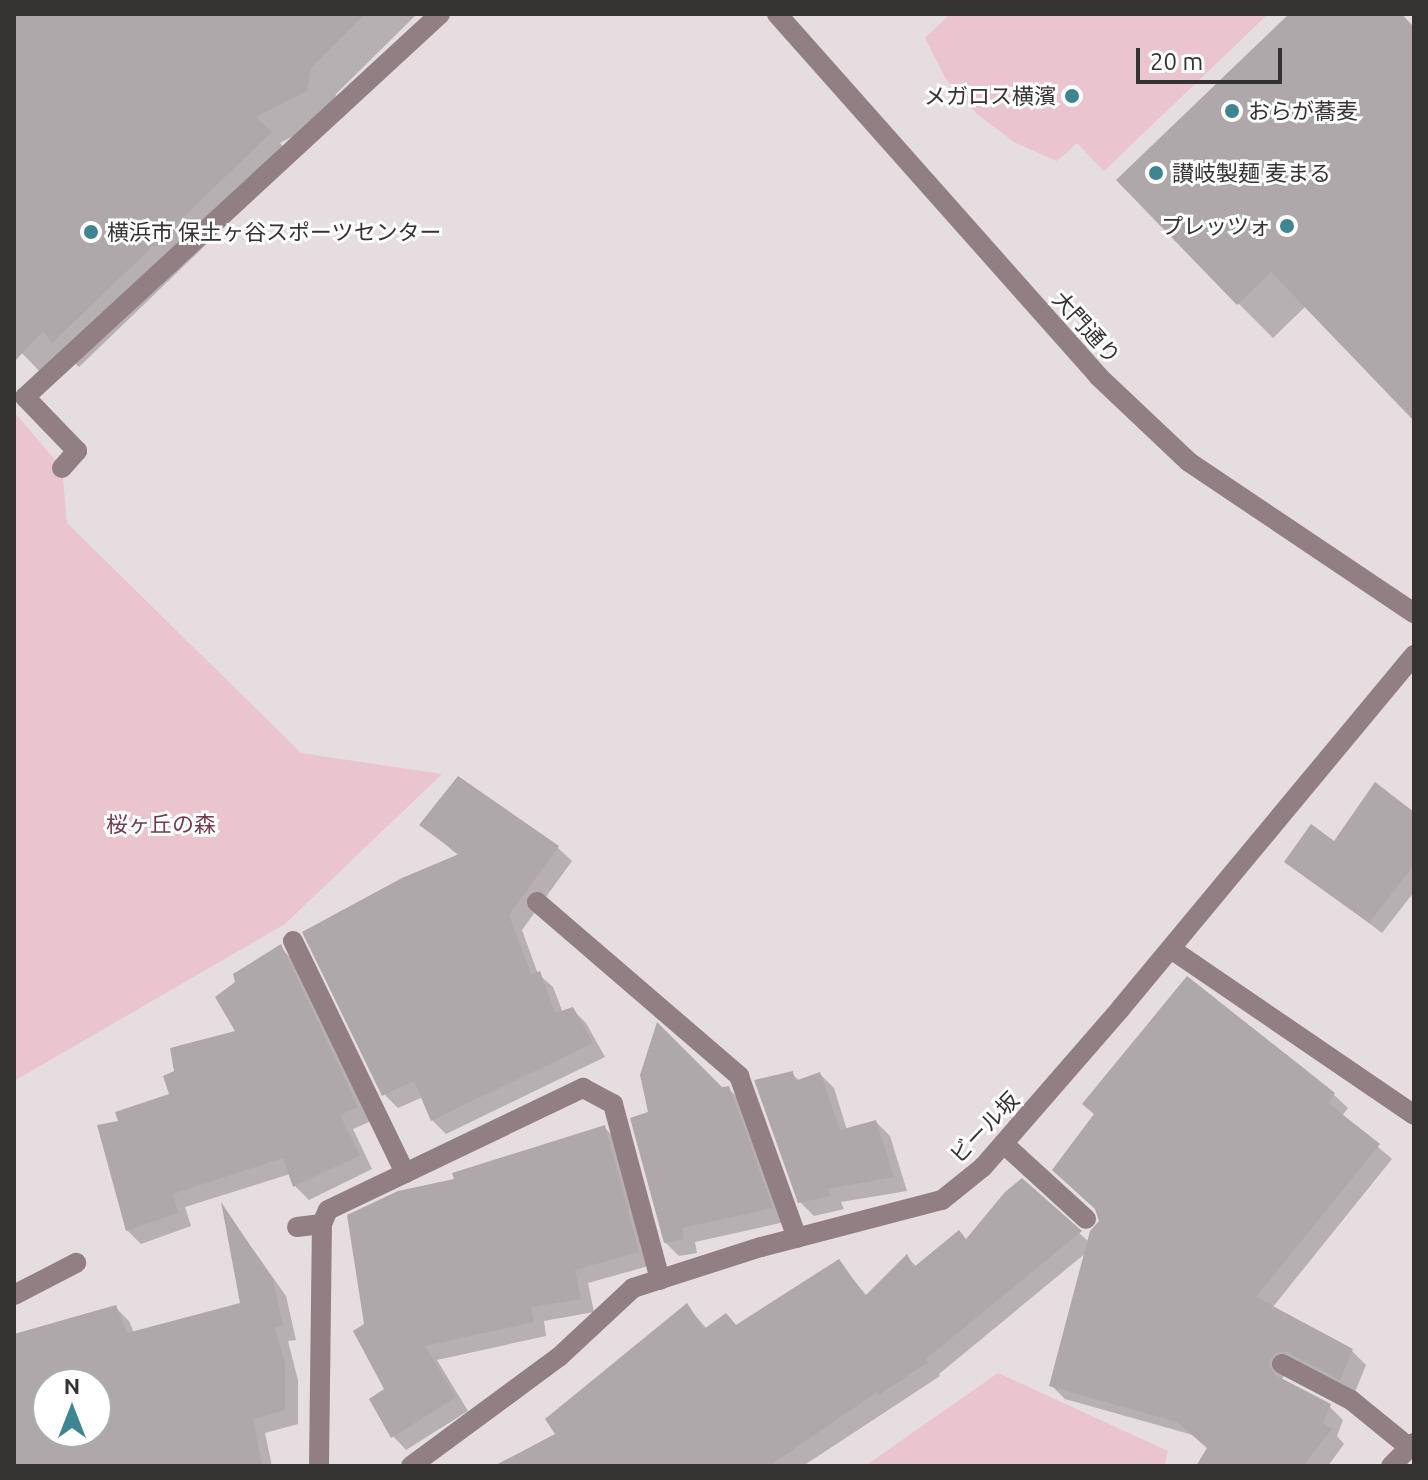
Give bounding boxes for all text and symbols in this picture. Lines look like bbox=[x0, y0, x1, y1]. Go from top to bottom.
scale bar bbox=[1140, 32, 1286, 82]
text: 20 m bbox=[1150, 48, 1203, 75]
place label: メガロス横濱 bbox=[924, 83, 1056, 109]
marker: メガロス横濱 bbox=[1063, 87, 1081, 105]
place label: おらが蕎麦 bbox=[1248, 98, 1358, 124]
marker: おらが蕎麦 bbox=[1223, 102, 1241, 120]
place label: 讃岐製麺 麦まる bbox=[1172, 160, 1331, 186]
marker: 讃岐製麺 麦まる bbox=[1147, 164, 1165, 182]
place label: プレッツォ bbox=[1161, 213, 1271, 239]
marker: プレッツォ bbox=[1278, 217, 1296, 235]
place label: 横浜市 保土ヶ谷スポーツセンター bbox=[107, 219, 442, 245]
marker: 横浜市 保土ヶ谷スポーツセンター bbox=[82, 223, 100, 241]
street label: 大門通り bbox=[1048, 285, 1126, 369]
park label: 桜ヶ丘の森 bbox=[106, 811, 216, 837]
street label: ビール坂 bbox=[944, 1086, 1024, 1168]
north arrow bbox=[32, 1368, 112, 1448]
text: N bbox=[64, 1373, 80, 1398]

